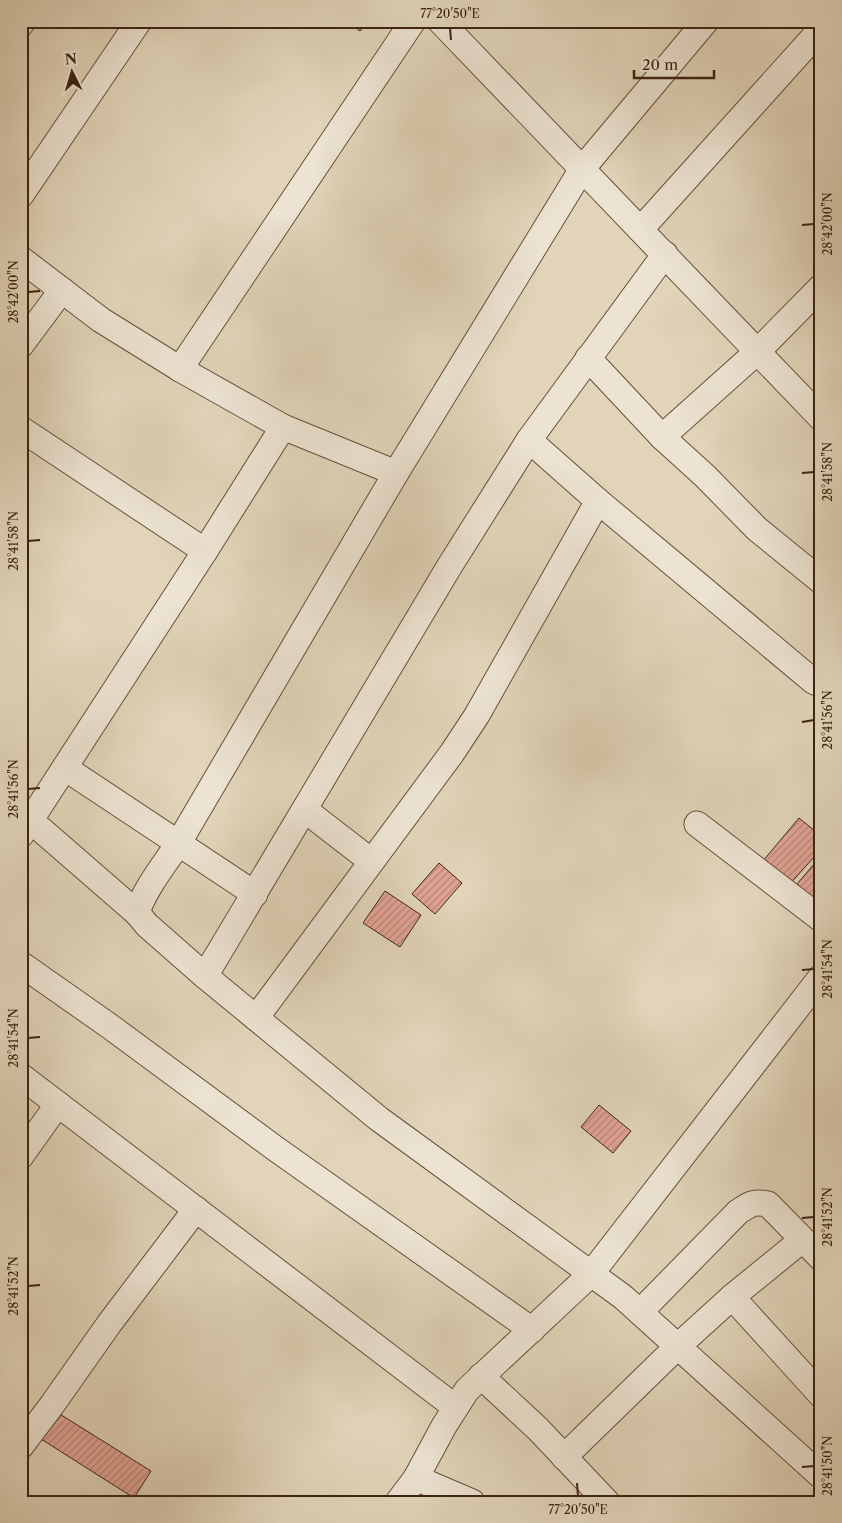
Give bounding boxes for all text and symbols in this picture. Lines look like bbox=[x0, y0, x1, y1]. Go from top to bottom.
text: 77°20'50"E bbox=[420, 6, 480, 21]
north arrow bbox=[48, 48, 98, 98]
scale bar bbox=[634, 48, 714, 80]
text: N bbox=[64, 50, 78, 69]
text: 20 m bbox=[642, 55, 678, 74]
text: 28°42'00"N bbox=[820, 192, 835, 256]
text: 28°42'00"N bbox=[6, 260, 21, 324]
text: 28°41'58"N bbox=[820, 442, 835, 502]
text: 28°41'58"N bbox=[6, 511, 21, 571]
text: 28°41'56"N bbox=[820, 690, 835, 750]
text: 28°41'56"N bbox=[6, 759, 21, 819]
text: 28°41'54"N bbox=[820, 939, 835, 999]
text: 28°41'54"N bbox=[6, 1008, 21, 1068]
text: 28°41'52"N bbox=[820, 1187, 835, 1247]
text: 28°41'52"N bbox=[6, 1256, 21, 1316]
text: 28°41'50"N bbox=[820, 1436, 835, 1496]
text: 77°20'50"E bbox=[548, 1502, 608, 1517]

